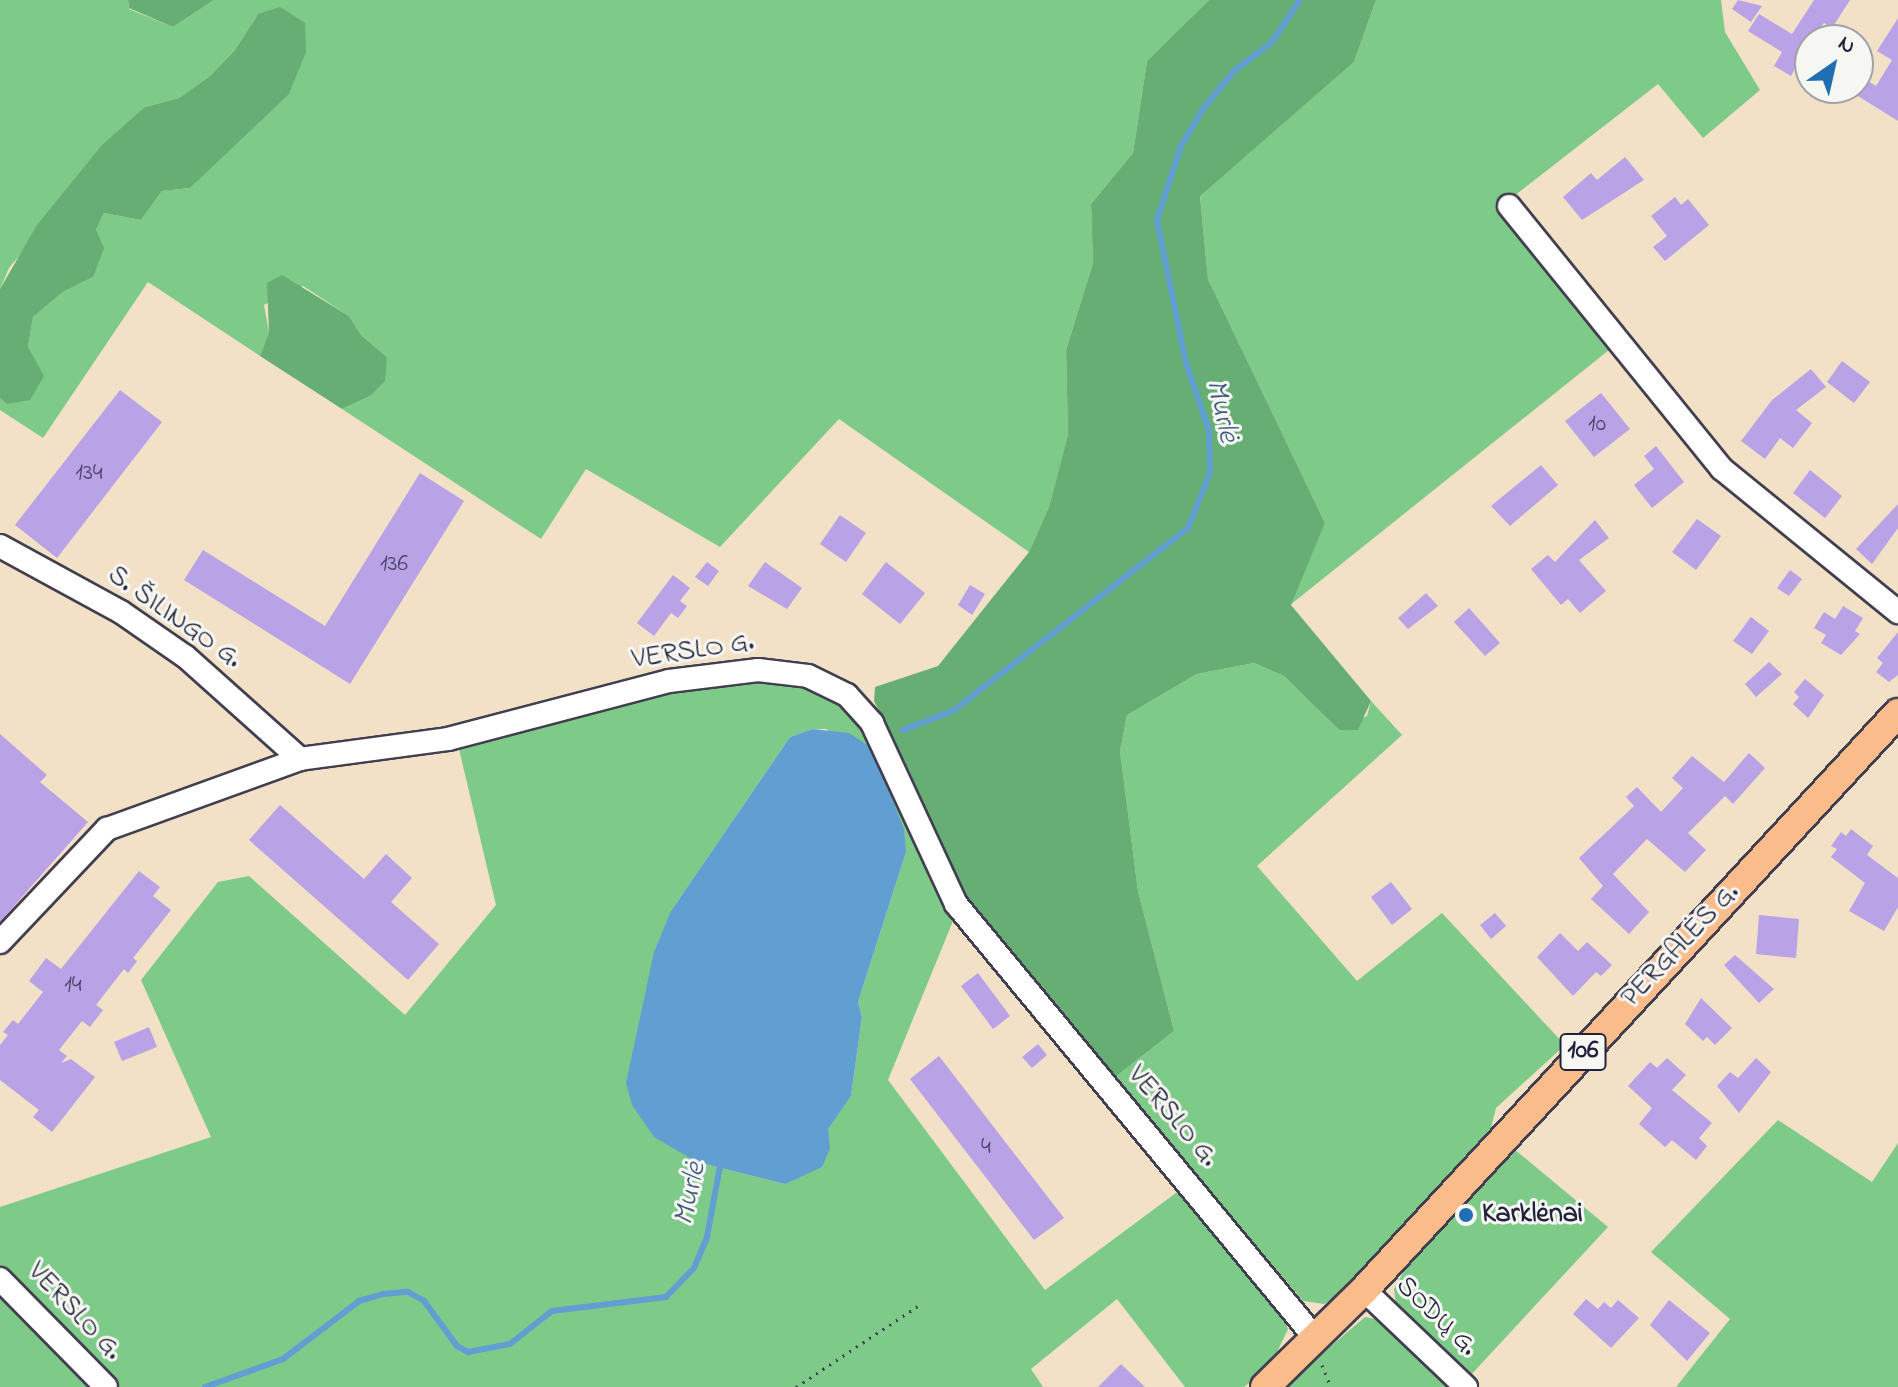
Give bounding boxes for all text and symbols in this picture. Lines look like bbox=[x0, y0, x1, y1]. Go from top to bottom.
north arrow bbox=[1794, 24, 1874, 104]
text: N bbox=[1831, 28, 1861, 63]
water label: Murlė bbox=[1196, 376, 1246, 446]
house number: 10 bbox=[1588, 411, 1606, 439]
house number: 134 bbox=[75, 460, 103, 488]
house number: 136 bbox=[380, 551, 408, 579]
street label: S. ŠILINGO G. bbox=[100, 559, 248, 677]
street label: VERSLO G. bbox=[630, 626, 756, 678]
street label: PERGALĖS G. bbox=[1615, 877, 1747, 1015]
house number: 14 bbox=[64, 972, 82, 1000]
road number: 106 bbox=[1559, 1030, 1607, 1074]
street label: VERSLO G. bbox=[1119, 1060, 1225, 1174]
house number: 4 bbox=[981, 1134, 991, 1162]
water label: Murlė bbox=[667, 1159, 715, 1229]
place label: Karklėnai bbox=[1482, 1198, 1583, 1232]
marker: Karklėnai bbox=[1457, 1206, 1475, 1224]
street label: VERSLO G. bbox=[19, 1256, 129, 1368]
street label: SODŲ G. bbox=[1388, 1270, 1484, 1364]

